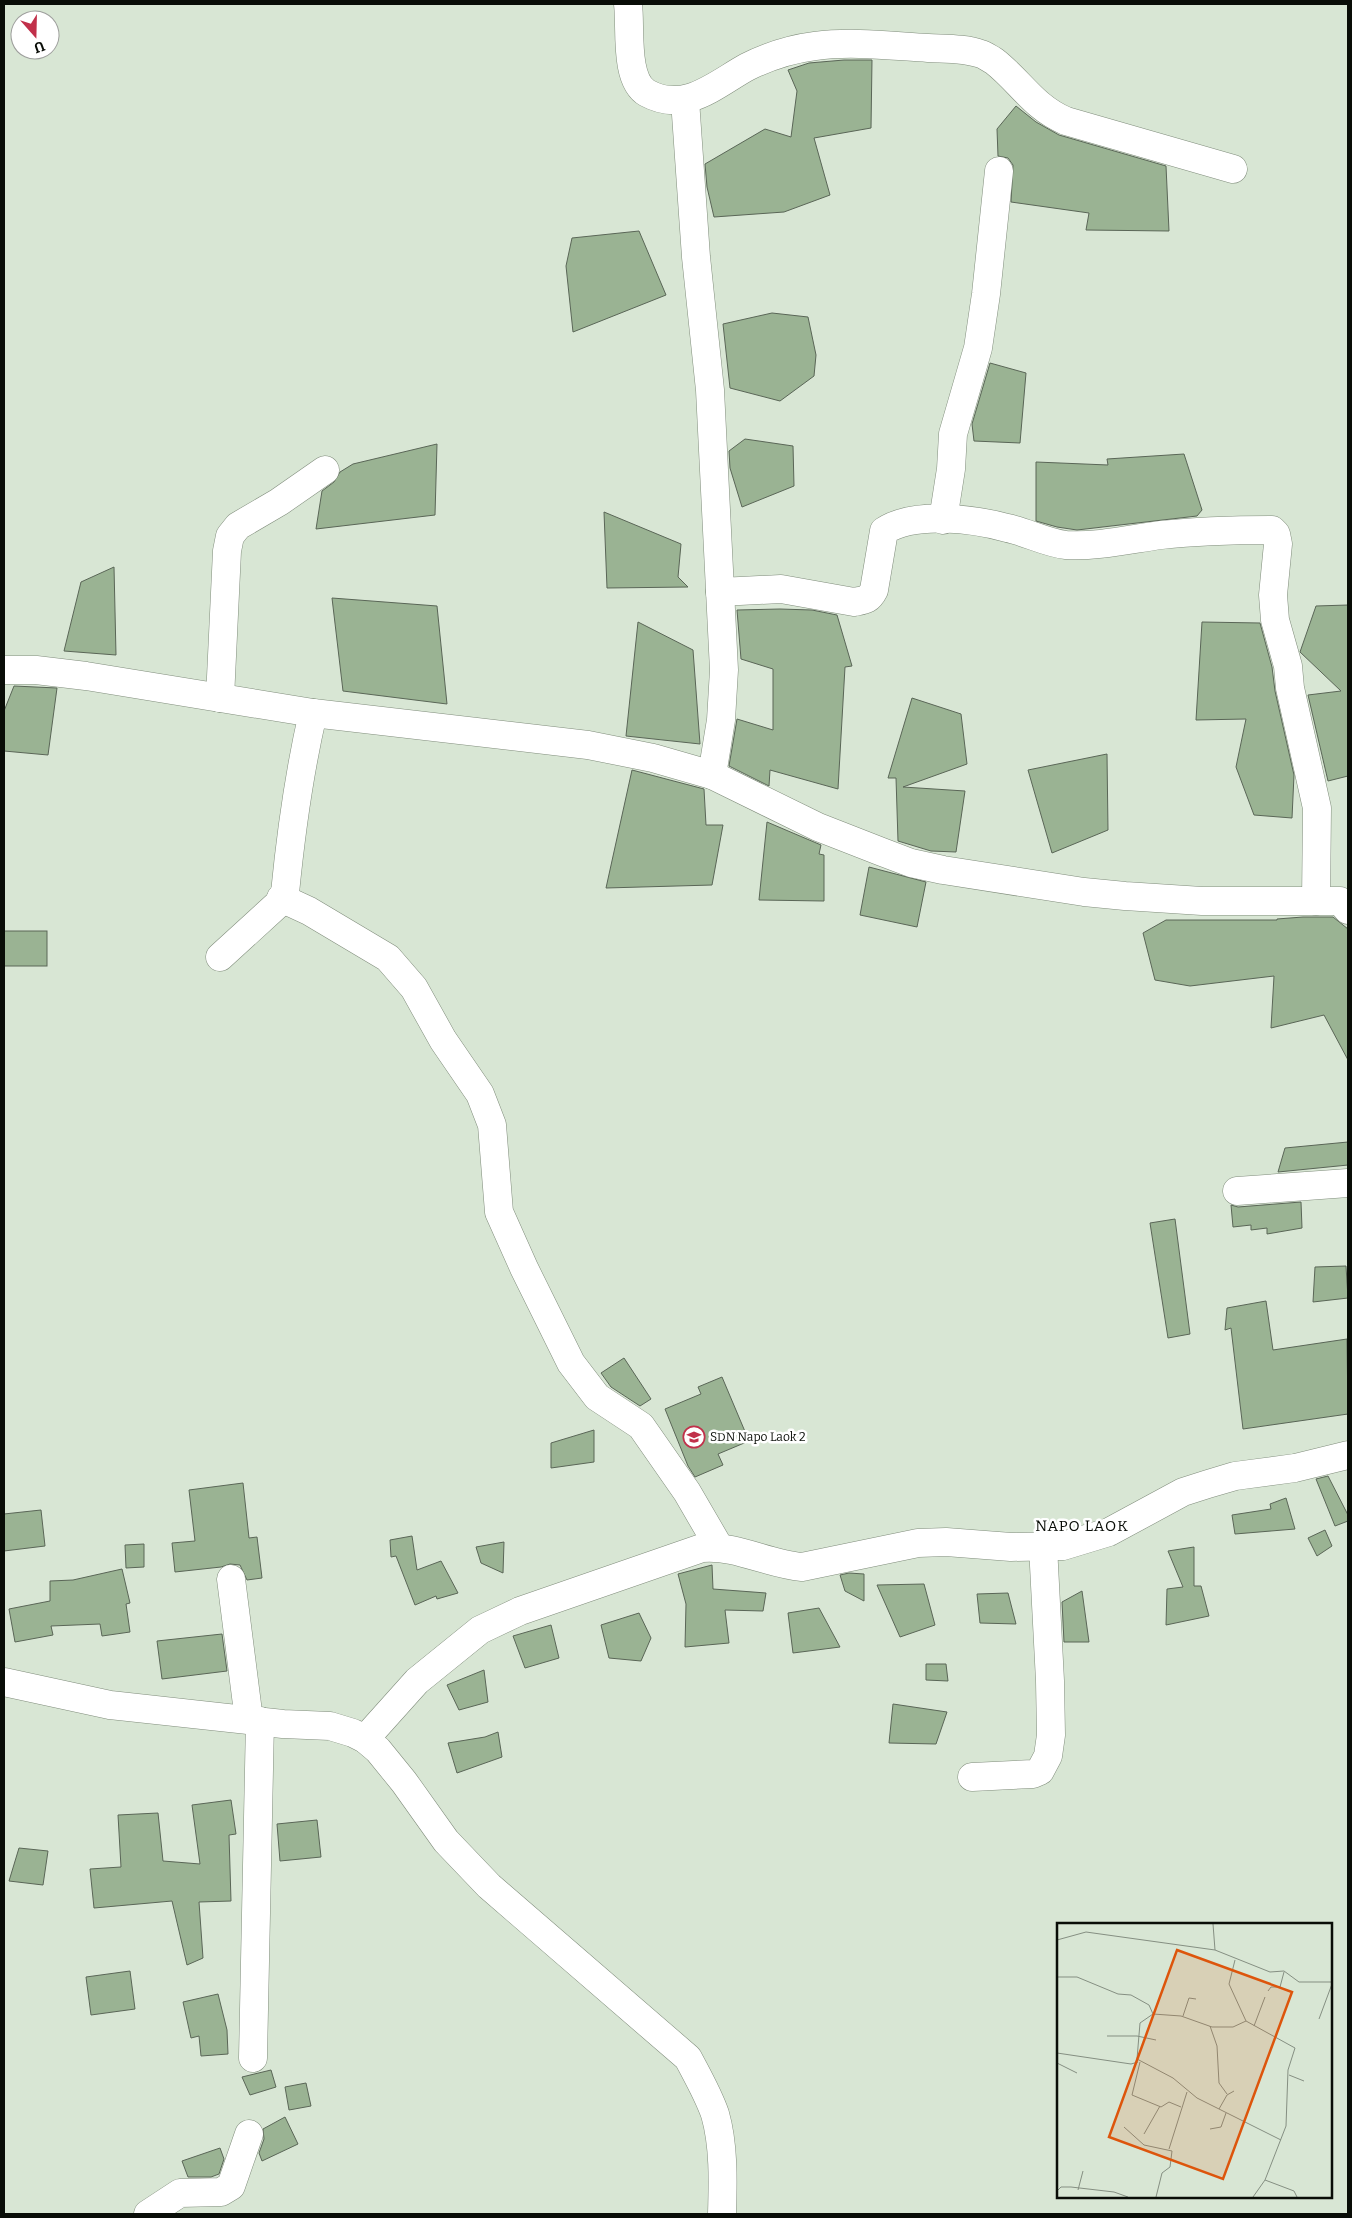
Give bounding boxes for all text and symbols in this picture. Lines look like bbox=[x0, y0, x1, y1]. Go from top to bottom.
north arrow bbox=[10, 10, 60, 60]
text: U bbox=[31, 37, 47, 57]
school or university icon: SDN Napo Laok 2 bbox=[682, 1425, 706, 1449]
place label: SDN Napo Laok 2 bbox=[710, 1430, 806, 1444]
district label: NAPO LAOK bbox=[1035, 1517, 1129, 1535]
inset map bbox=[1057, 1923, 1332, 2198]

